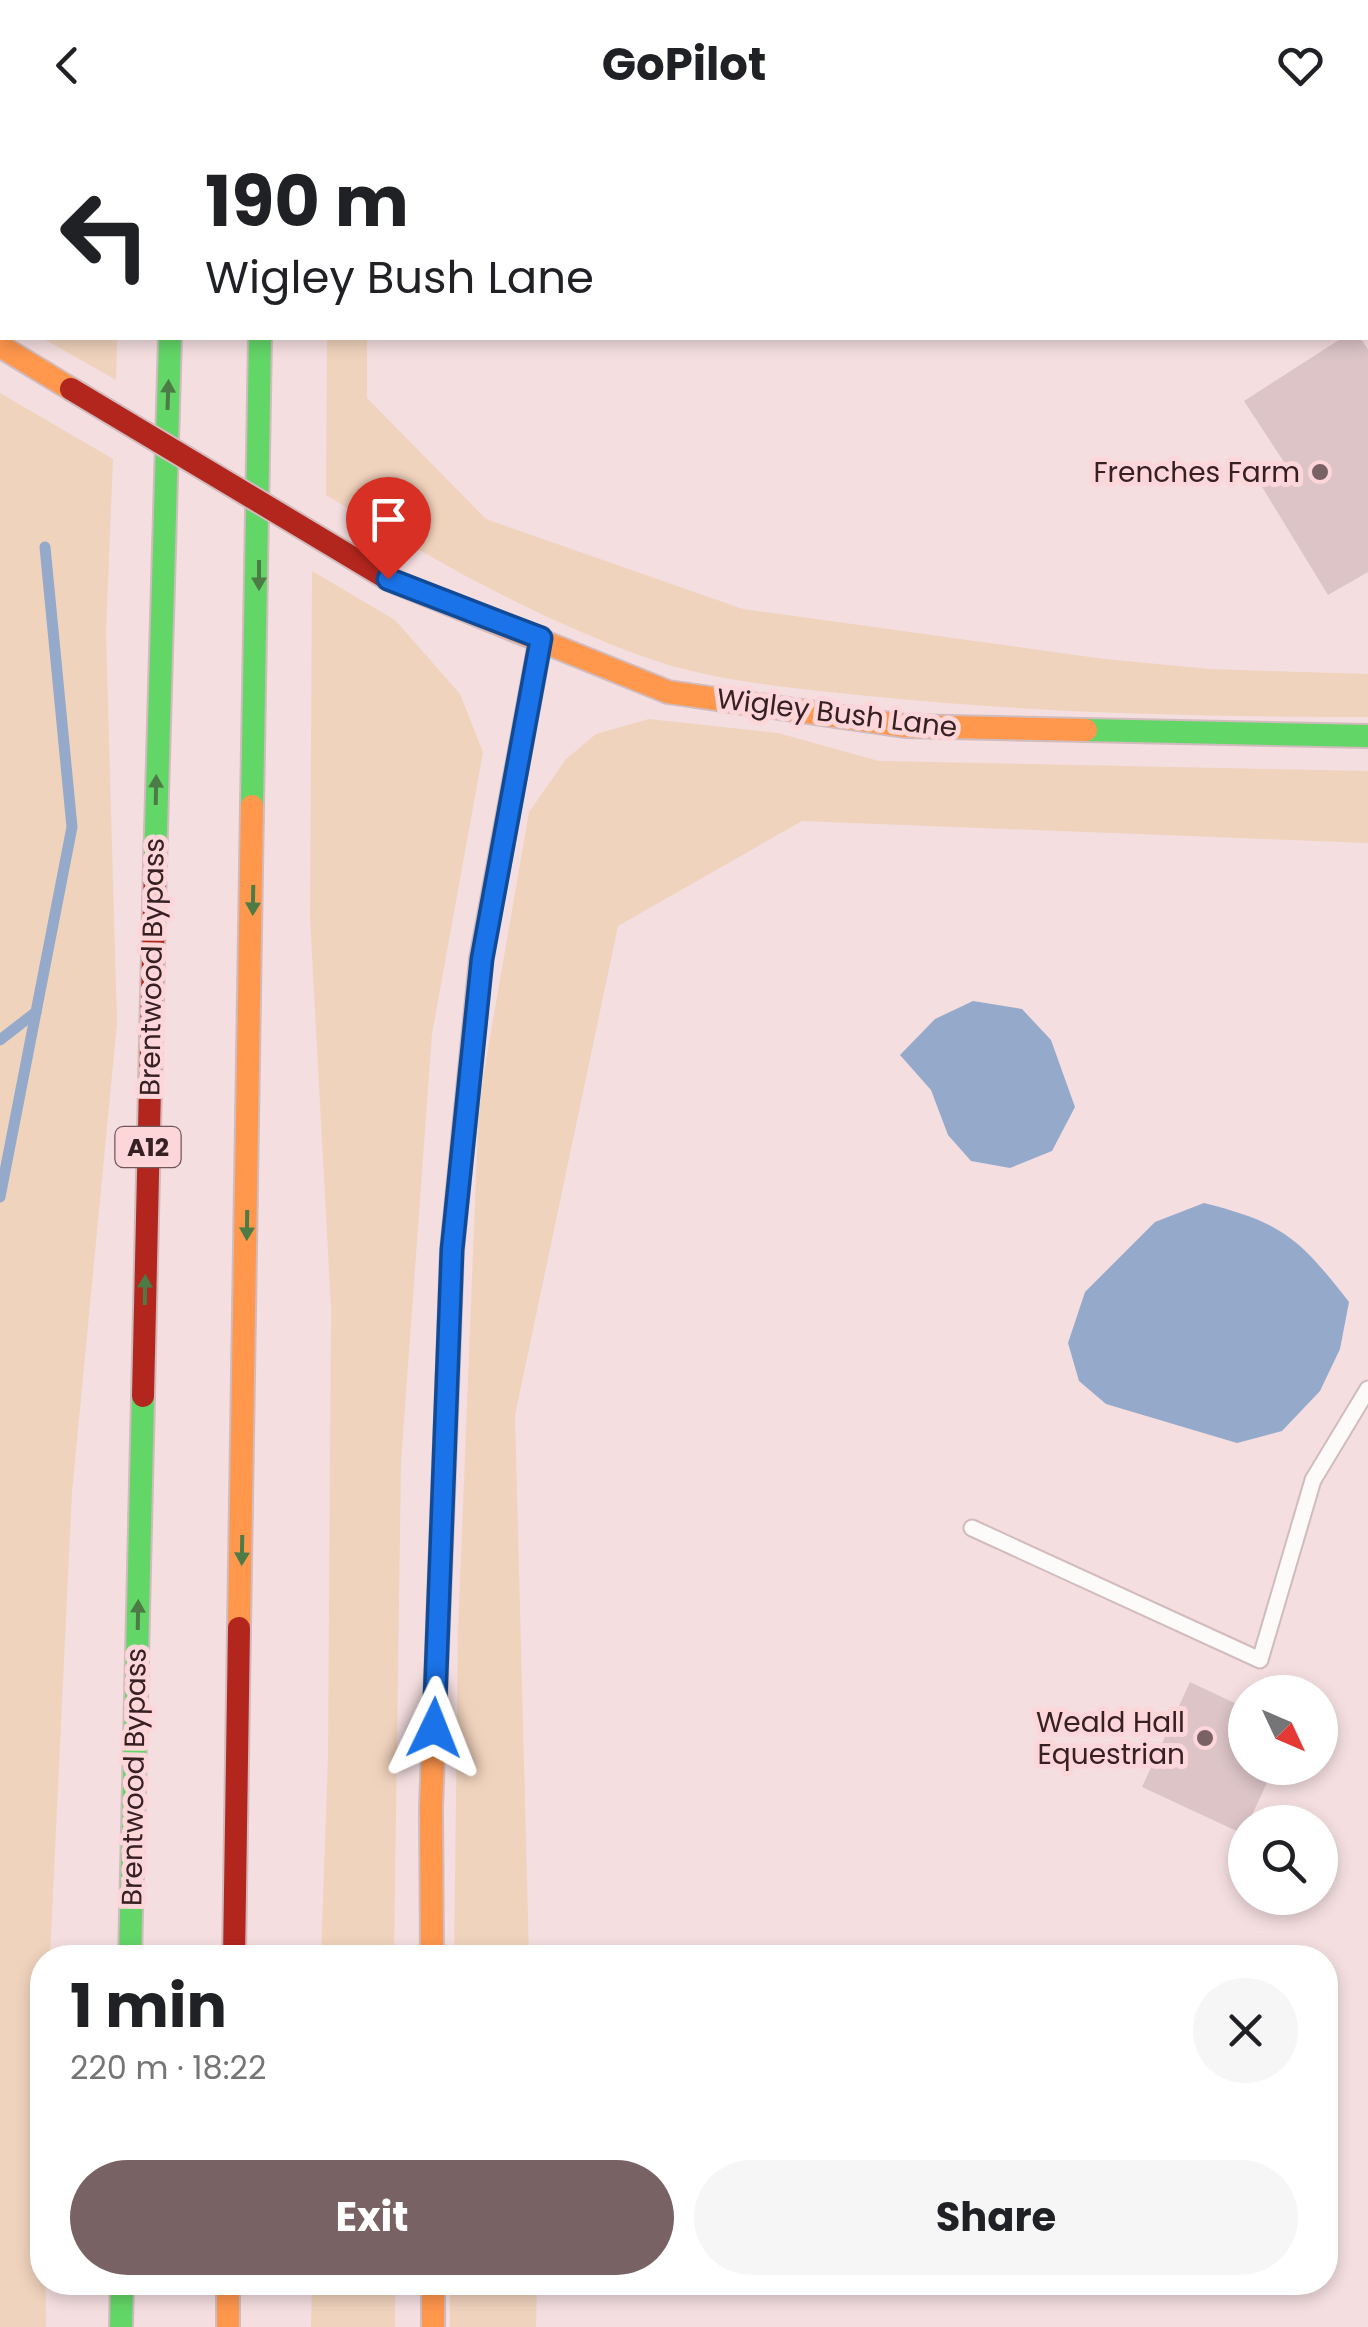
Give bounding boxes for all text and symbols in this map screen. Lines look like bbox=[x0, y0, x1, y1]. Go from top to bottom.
text: GoPilot bbox=[602, 33, 766, 96]
icon: back bbox=[40, 38, 95, 93]
icon: heart bbox=[1273, 38, 1328, 93]
text: 190 m bbox=[205, 152, 409, 251]
icon: left bbox=[40, 170, 170, 300]
text: Wigley Bush Lane bbox=[205, 246, 594, 309]
one-way arrow bbox=[160, 379, 176, 411]
place label: Frenches Farm bbox=[1093, 453, 1300, 492]
marker: Frenches Farm bbox=[1309, 461, 1331, 483]
pin bbox=[346, 477, 431, 580]
icon: arrive bbox=[361, 492, 416, 547]
one-way arrow bbox=[251, 559, 267, 591]
street label: Wigley Bush Lane bbox=[715, 679, 959, 747]
one-way arrow bbox=[149, 774, 165, 806]
street label: Brentwood Bypass bbox=[130, 838, 174, 1096]
one-way arrow bbox=[245, 884, 261, 916]
road number: A12 bbox=[116, 1127, 180, 1167]
one-way arrow bbox=[239, 1209, 255, 1241]
one-way arrow bbox=[137, 1274, 153, 1306]
one-way arrow bbox=[233, 1534, 249, 1566]
one-way arrow bbox=[130, 1599, 146, 1631]
street label: Brentwood Bypass bbox=[112, 1648, 156, 1906]
north arrow bbox=[1228, 1675, 1338, 1785]
map controls bbox=[1228, 1675, 1338, 1915]
position arrow bbox=[382, 1676, 486, 1780]
place label: Weald Hall Equestrian bbox=[1036, 1703, 1185, 1774]
marker: Weald Hall Equestrian bbox=[1194, 1727, 1216, 1749]
button: search bbox=[1228, 1805, 1338, 1915]
text: 1 min bbox=[70, 1964, 227, 2048]
button: close bbox=[1193, 1978, 1298, 2083]
text: 220 m · 18:22 bbox=[70, 2045, 266, 2090]
button: Exit bbox=[70, 2160, 674, 2275]
button: Share bbox=[694, 2160, 1298, 2275]

